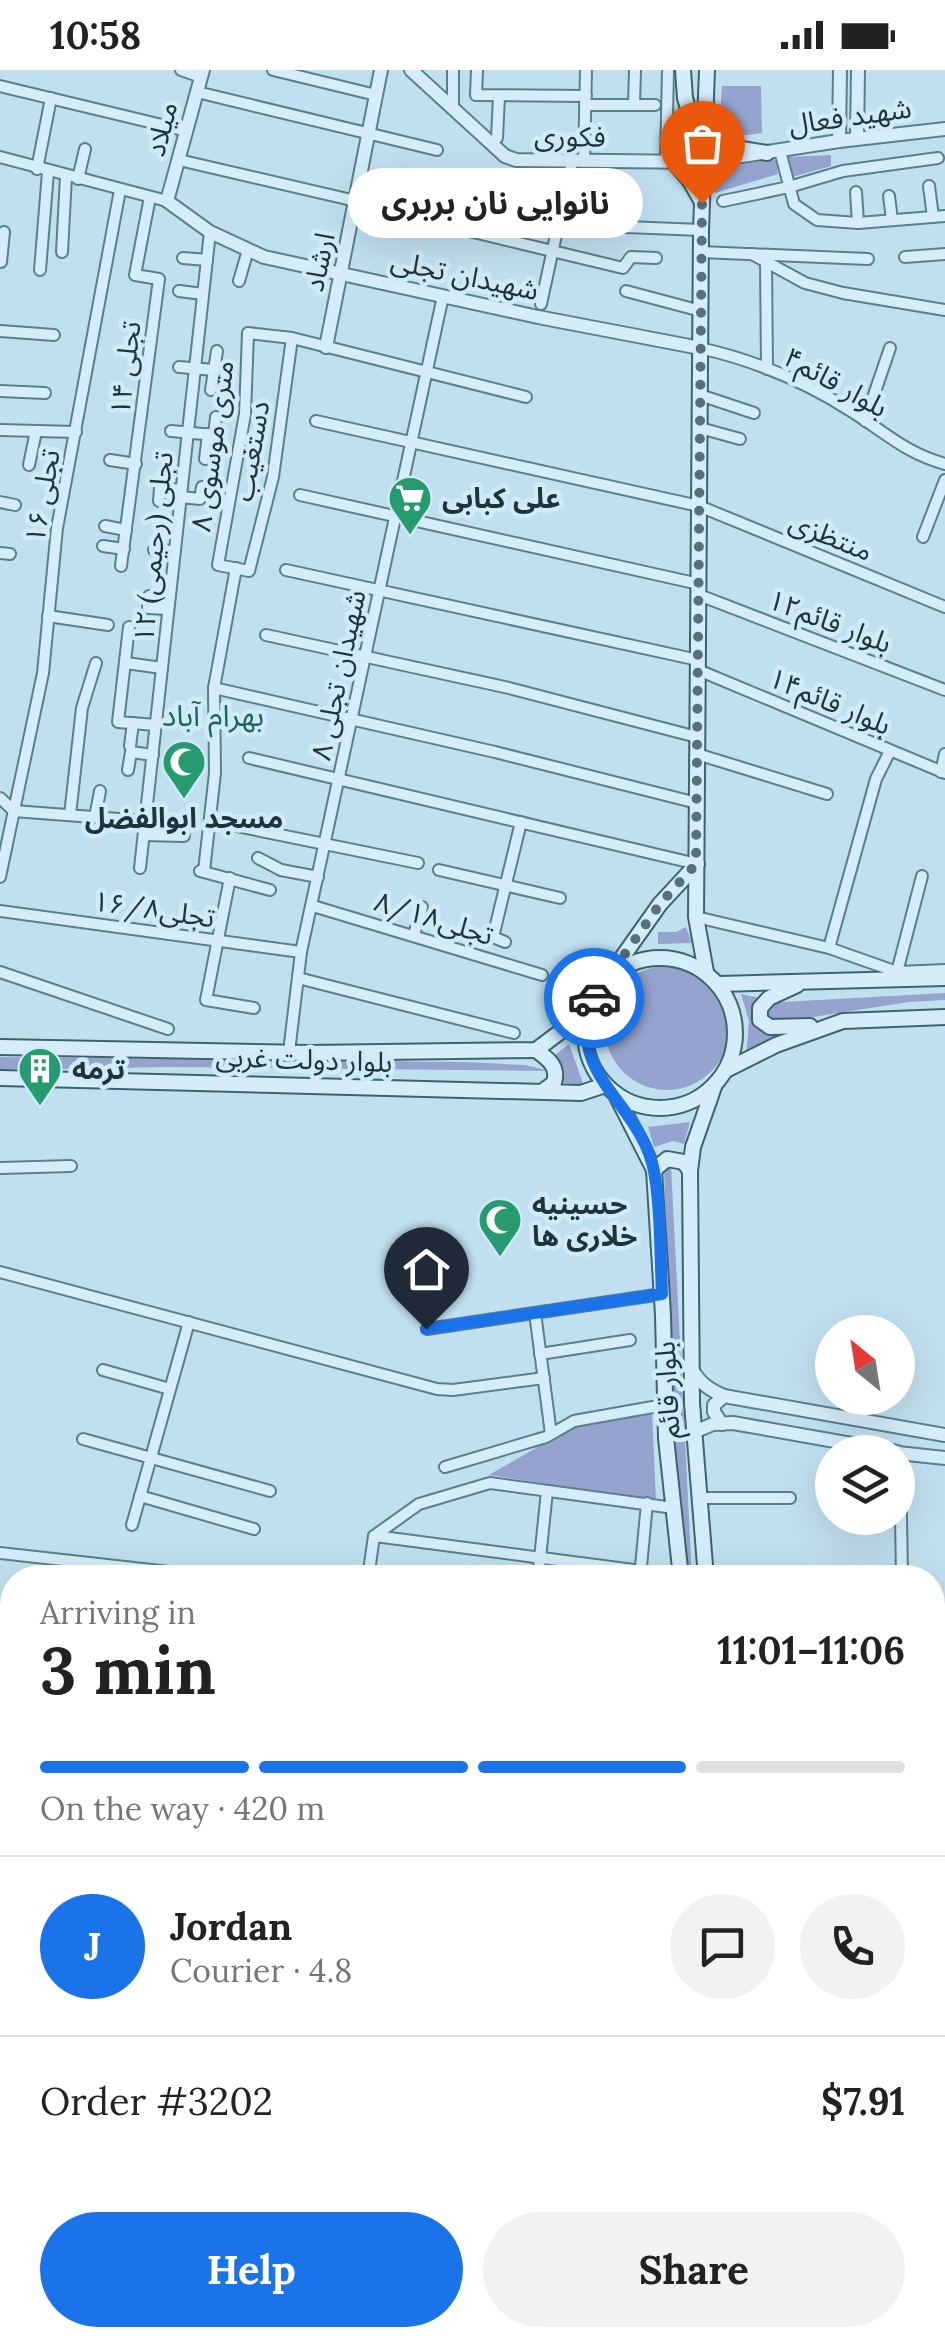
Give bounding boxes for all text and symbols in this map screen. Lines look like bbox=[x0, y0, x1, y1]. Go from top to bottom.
text: 10:58 bbox=[50, 11, 141, 59]
street label: شهید فعال bbox=[786, 90, 914, 142]
street label: میلاد bbox=[136, 98, 186, 160]
pin bbox=[660, 101, 745, 204]
icon: bag bbox=[675, 116, 730, 171]
street label: فکوری bbox=[534, 117, 606, 155]
callout: نانوایی نان بربری bbox=[347, 168, 642, 238]
text: نانوایی نان بربری bbox=[381, 182, 610, 223]
street label: ارشاد bbox=[295, 229, 343, 295]
street label: شهیدان تجلی bbox=[388, 242, 542, 308]
street label: تجلی ۱۴ bbox=[101, 319, 149, 417]
street label: بلوار قائم۴ bbox=[776, 339, 894, 429]
street label: ۸ متری موسوی bbox=[182, 358, 242, 534]
street label: دستغیب bbox=[224, 398, 278, 504]
street label: ۱۶ تجلی bbox=[16, 446, 68, 546]
street label: ۱۲ تجلی (رحیمی) bbox=[125, 450, 181, 644]
supermarket icon: علی کبابی bbox=[387, 475, 433, 536]
place label: علی کبابی bbox=[442, 480, 561, 516]
street label: منتظزی bbox=[784, 503, 878, 569]
street label: بلوار قائم۱۲ bbox=[762, 581, 897, 665]
street label: شهیدان تجلی ۸ bbox=[302, 586, 374, 764]
street label: بلوار قائم۱۴ bbox=[762, 659, 897, 747]
district label: بهرام آباد bbox=[162, 696, 264, 738]
mosque icon: مسجد ابوالفضل bbox=[161, 739, 207, 800]
place label: مسجد ابوالفضل bbox=[85, 800, 283, 836]
street label: تجلی۱۶/۸ bbox=[91, 883, 217, 935]
street label: تجلی۸/۱۸ bbox=[370, 883, 498, 953]
courier bbox=[544, 948, 644, 1048]
icon: car bbox=[567, 971, 622, 1026]
street label: بلوار دولت غربی bbox=[215, 1038, 393, 1080]
building icon: ترمه bbox=[17, 1046, 63, 1107]
place label: ترمه bbox=[72, 1051, 125, 1087]
place label: حسینیه خلاری ها bbox=[532, 1186, 637, 1254]
mosque icon: حسینیه خلاری ها bbox=[477, 1197, 523, 1258]
pin bbox=[384, 1227, 469, 1330]
icon: home bbox=[399, 1242, 454, 1297]
north arrow bbox=[815, 1315, 915, 1415]
map controls bbox=[815, 1315, 915, 1535]
street label: بلوار قائم bbox=[646, 1340, 692, 1440]
button: layers bbox=[815, 1435, 915, 1535]
text: Arriving in bbox=[40, 1592, 196, 1633]
text: 11:01–11:06 bbox=[717, 1626, 905, 1674]
text: 3 min bbox=[40, 1629, 216, 1712]
text: On the way · 420 m bbox=[40, 1788, 325, 1829]
button: chat bbox=[670, 1894, 775, 1999]
button: phone bbox=[800, 1894, 905, 1999]
text: Jordan bbox=[170, 1902, 292, 1950]
text: J bbox=[84, 1922, 101, 1970]
text: Courier · 4.8 bbox=[170, 1950, 352, 1991]
text: Order #3202 bbox=[40, 2077, 273, 2125]
text: $7.91 bbox=[821, 2077, 905, 2125]
button: Help bbox=[40, 2212, 463, 2327]
button: Share bbox=[483, 2212, 905, 2327]

